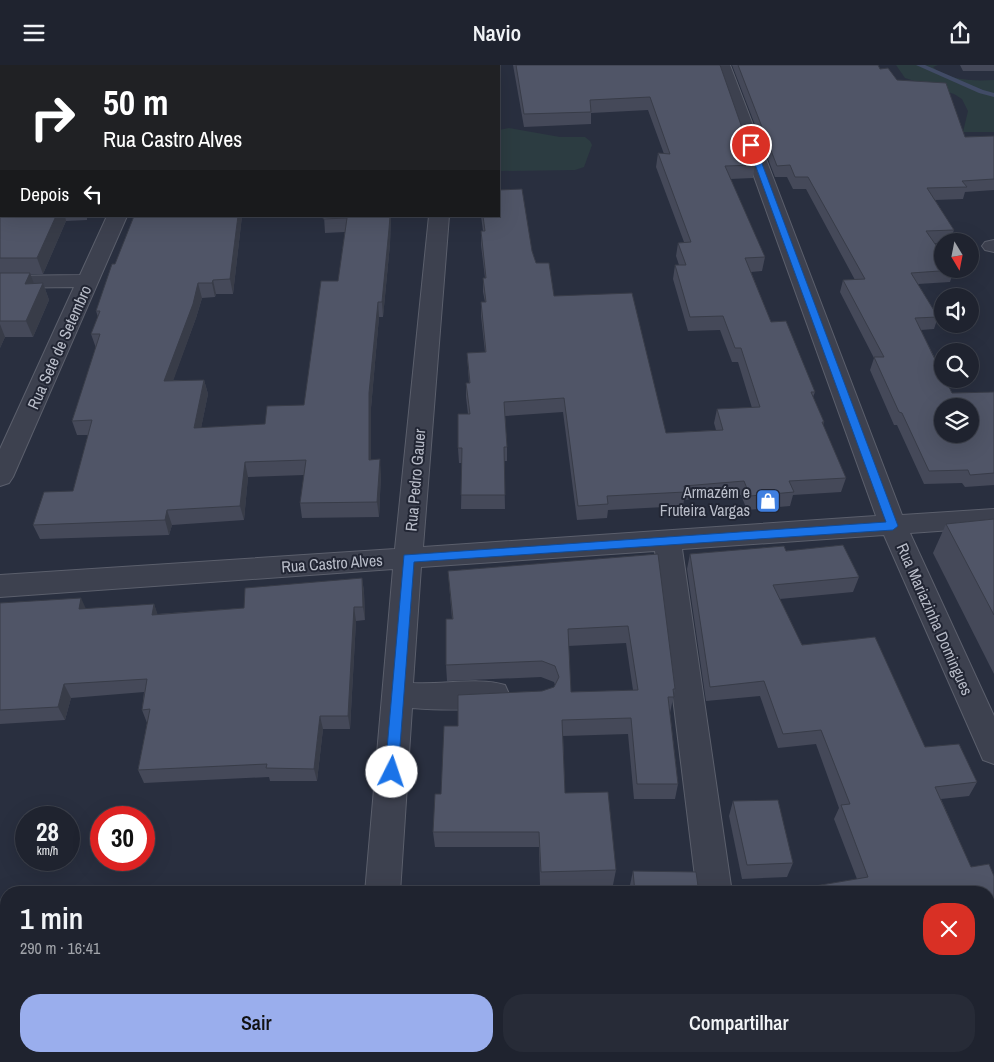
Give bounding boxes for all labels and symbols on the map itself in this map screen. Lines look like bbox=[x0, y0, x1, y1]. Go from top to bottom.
pin bbox=[730, 124, 772, 166]
north arrow bbox=[934, 233, 979, 277]
street label: Rua Sete de Setembro bbox=[22, 282, 96, 412]
street label: Rua Pedro Gauer bbox=[400, 427, 430, 532]
place label: Armazém e Fruteira Vargas bbox=[660, 481, 750, 521]
shop icon: Armazém e Fruteira Vargas bbox=[755, 488, 781, 514]
street label: Rua Mariazinha Domingues bbox=[892, 540, 978, 698]
street label: Rua Castro Alves bbox=[281, 548, 383, 578]
position arrow bbox=[365, 745, 417, 797]
speed limit sign: 30 bbox=[90, 806, 155, 871]

